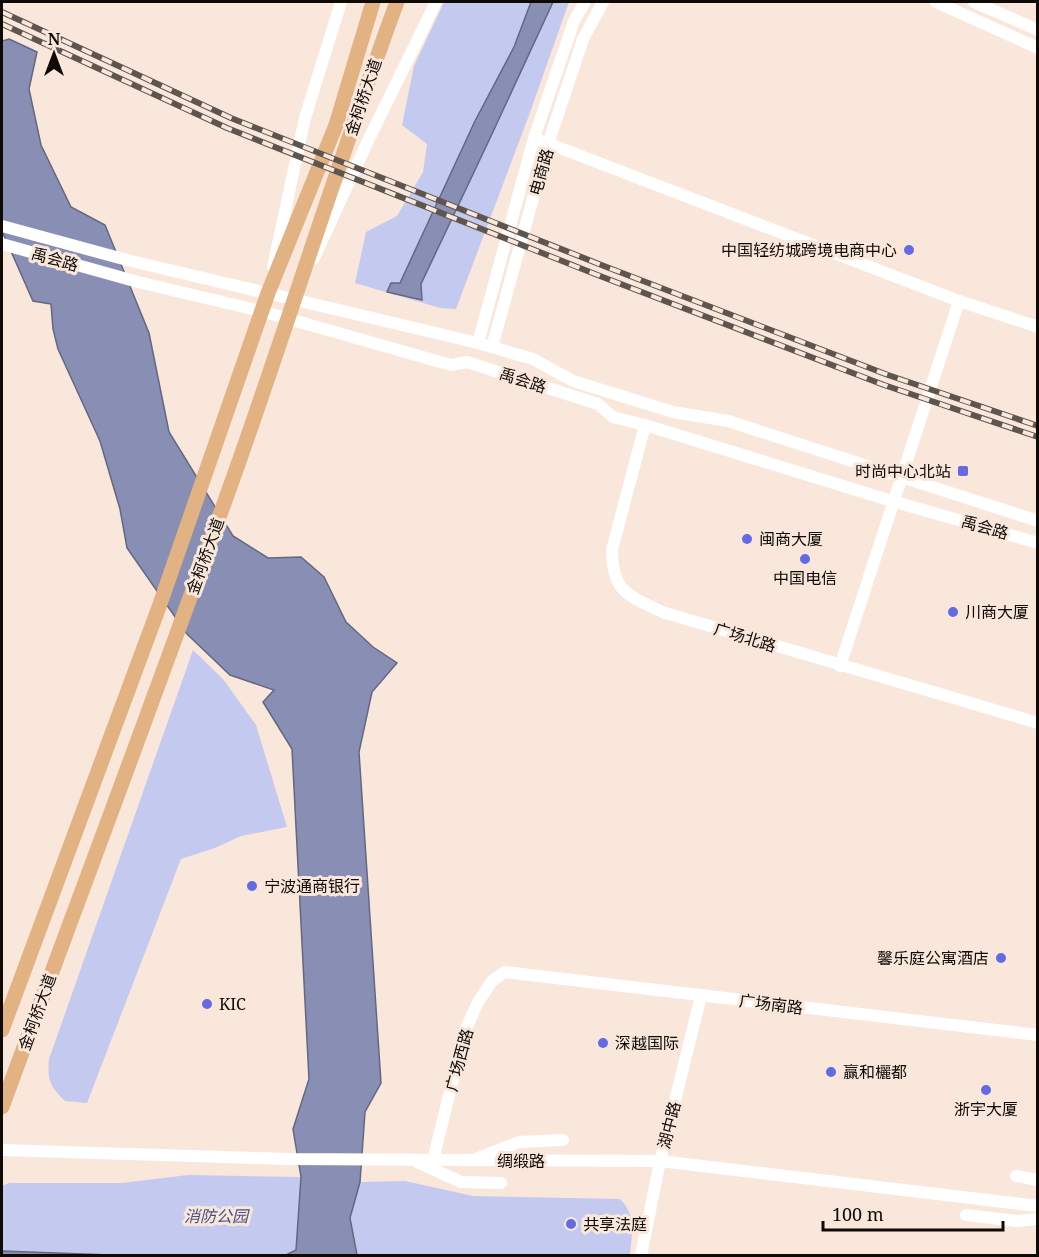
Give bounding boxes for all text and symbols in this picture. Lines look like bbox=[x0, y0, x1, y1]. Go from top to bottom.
north arrow bbox=[24, 24, 84, 84]
text: N bbox=[48, 28, 61, 50]
street label: 金柯桥大道 bbox=[340, 56, 386, 138]
street label: 电商路 bbox=[524, 146, 558, 198]
place label: 中国轻纺城跨境电商中心 bbox=[721, 239, 897, 261]
street label: 禹会路 bbox=[29, 242, 81, 276]
marker: 中国轻纺城跨境电商中心 bbox=[902, 243, 916, 257]
street label: 禹会路 bbox=[497, 362, 549, 398]
place label: 时尚中心北站 bbox=[855, 460, 951, 482]
marker: 时尚中心北站 bbox=[956, 464, 970, 478]
street label: 禹会路 bbox=[959, 510, 1011, 544]
street label: 金柯桥大道 bbox=[181, 515, 229, 597]
place label: 闽商大厦 bbox=[759, 528, 823, 550]
marker: 闽商大厦 bbox=[740, 532, 754, 546]
marker: 中国电信 bbox=[798, 552, 812, 566]
place label: 中国电信 bbox=[773, 567, 837, 589]
place label: 川商大厦 bbox=[965, 601, 1029, 623]
marker: 川商大厦 bbox=[946, 605, 960, 619]
street label: 广场北路 bbox=[711, 617, 779, 657]
place label: 宁波通商银行 bbox=[264, 875, 360, 897]
marker: 宁波通商银行 bbox=[245, 879, 259, 893]
place label: 馨乐庭公寓酒店 bbox=[877, 947, 989, 969]
marker: 馨乐庭公寓酒店 bbox=[994, 951, 1008, 965]
street label: 金柯桥大道 bbox=[13, 971, 61, 1053]
street label: 广场南路 bbox=[738, 989, 804, 1019]
place label: KIC bbox=[219, 993, 246, 1015]
marker: KIC bbox=[200, 997, 214, 1011]
street label: 广场西路 bbox=[440, 1026, 478, 1094]
place label: 深越国际 bbox=[615, 1032, 679, 1054]
marker: 深越国际 bbox=[596, 1036, 610, 1050]
place label: 赢和欐都 bbox=[843, 1061, 907, 1083]
marker: 赢和欐都 bbox=[824, 1065, 838, 1079]
marker: 浙宇大厦 bbox=[979, 1083, 993, 1097]
place label: 浙宇大厦 bbox=[954, 1098, 1018, 1120]
street label: 湖中路 bbox=[653, 1099, 685, 1151]
street label: 绸缎路 bbox=[497, 1150, 545, 1172]
scale bar bbox=[823, 1194, 1003, 1232]
text: 100 m bbox=[832, 1202, 884, 1226]
park label: 消防公园 bbox=[184, 1205, 250, 1227]
place label: 共享法庭 bbox=[583, 1213, 647, 1235]
marker: 共享法庭 bbox=[564, 1217, 578, 1231]

